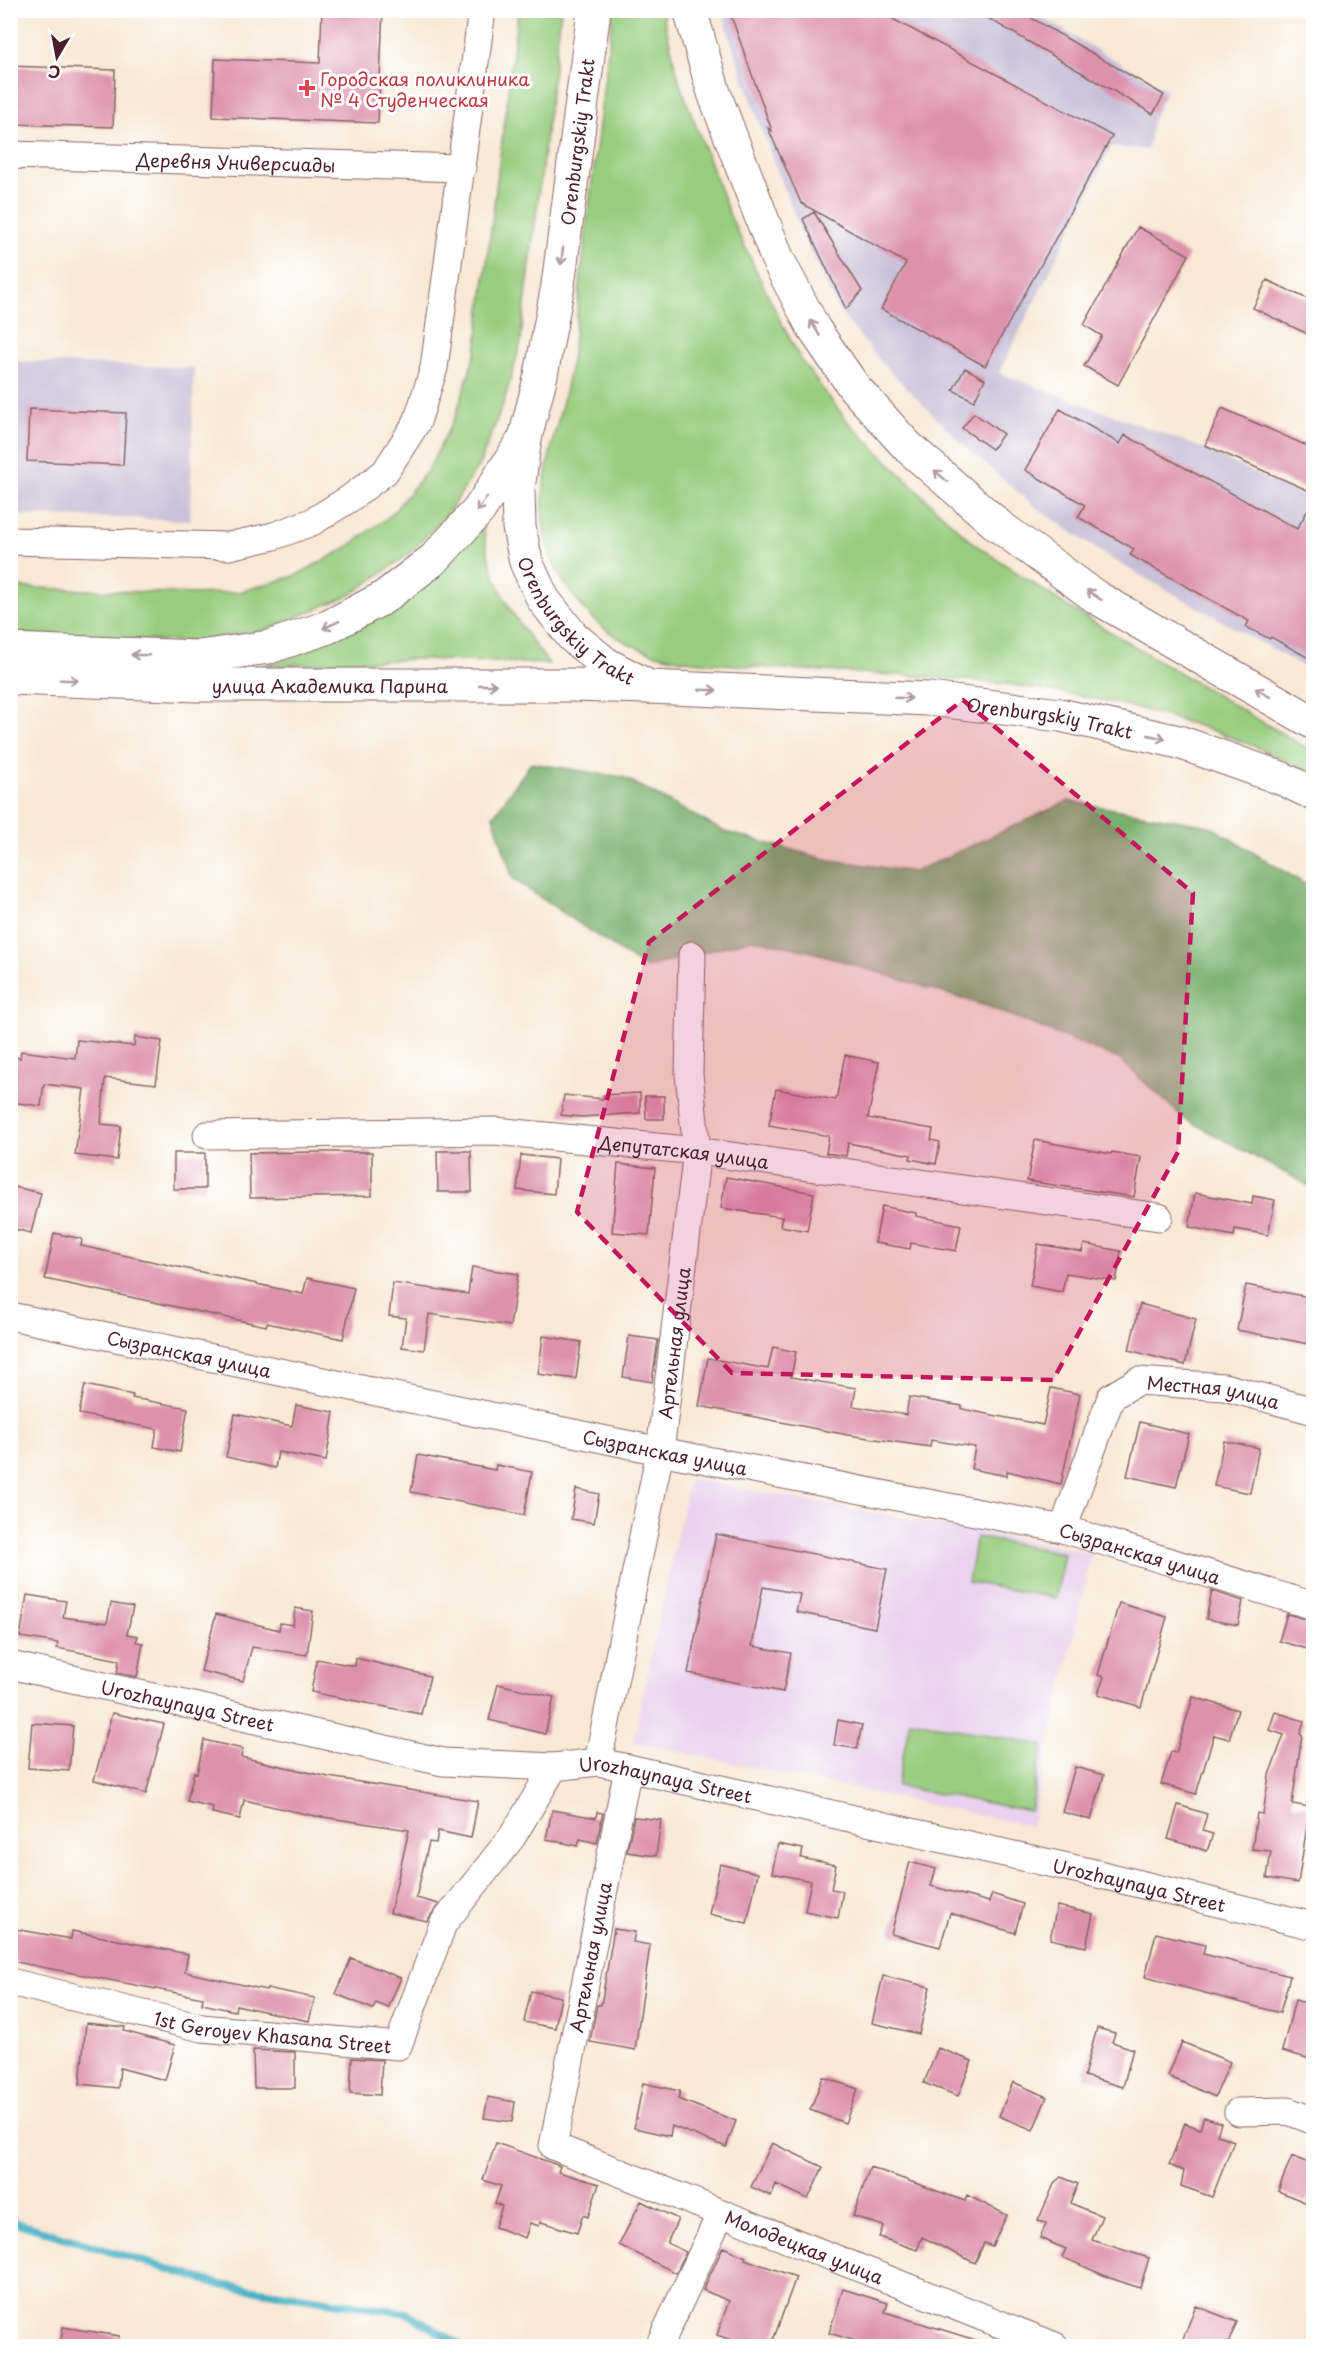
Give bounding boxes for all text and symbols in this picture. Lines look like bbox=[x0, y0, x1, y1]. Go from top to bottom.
north arrow bbox=[27, 27, 87, 87]
street label: Orenburgskiy Trakt bbox=[553, 57, 601, 227]
text: С bbox=[46, 60, 62, 86]
place label: Городская поликлиника № 4 Студенческая bbox=[320, 65, 530, 113]
marker: Городская поликлиника № 4 Студенческая bbox=[298, 79, 316, 97]
street label: Деревня Универсиады bbox=[135, 145, 336, 178]
one-way arrow bbox=[556, 246, 567, 265]
one-way arrow bbox=[808, 320, 820, 337]
one-way arrow bbox=[933, 469, 949, 482]
one-way arrow bbox=[476, 496, 488, 512]
street label: Orenburgskiy Trakt bbox=[512, 552, 640, 691]
one-way arrow bbox=[1087, 589, 1103, 601]
one-way arrow bbox=[323, 619, 341, 631]
one-way arrow bbox=[131, 649, 151, 660]
street label: улица Академика Парина bbox=[212, 672, 449, 699]
one-way arrow bbox=[58, 674, 78, 686]
one-way arrow bbox=[478, 679, 498, 691]
one-way arrow bbox=[697, 684, 717, 695]
one-way arrow bbox=[1255, 687, 1272, 699]
street label: Orenburgskiy Trakt bbox=[965, 690, 1135, 745]
one-way arrow bbox=[892, 692, 912, 703]
one-way arrow bbox=[1147, 731, 1166, 743]
street label: Депутатская улица bbox=[597, 1128, 771, 1175]
street label: Артельная улица bbox=[651, 1265, 696, 1420]
street label: Сызранская улица bbox=[105, 1323, 274, 1384]
street label: Местная улица bbox=[1146, 1368, 1283, 1415]
street label: Сызранская улица bbox=[580, 1422, 750, 1481]
street label: Сызранская улица bbox=[1056, 1515, 1225, 1590]
street label: Urozhaynaya Street bbox=[98, 1672, 277, 1737]
street label: Urozhaynaya Street bbox=[577, 1748, 755, 1809]
street label: Urozhaynaya Street bbox=[1050, 1851, 1228, 1918]
street label: Артельная улица bbox=[562, 1879, 618, 2035]
street label: 1st Geroyev Khasana Street bbox=[151, 2003, 393, 2059]
street label: Молодецкая улица bbox=[721, 2202, 888, 2290]

